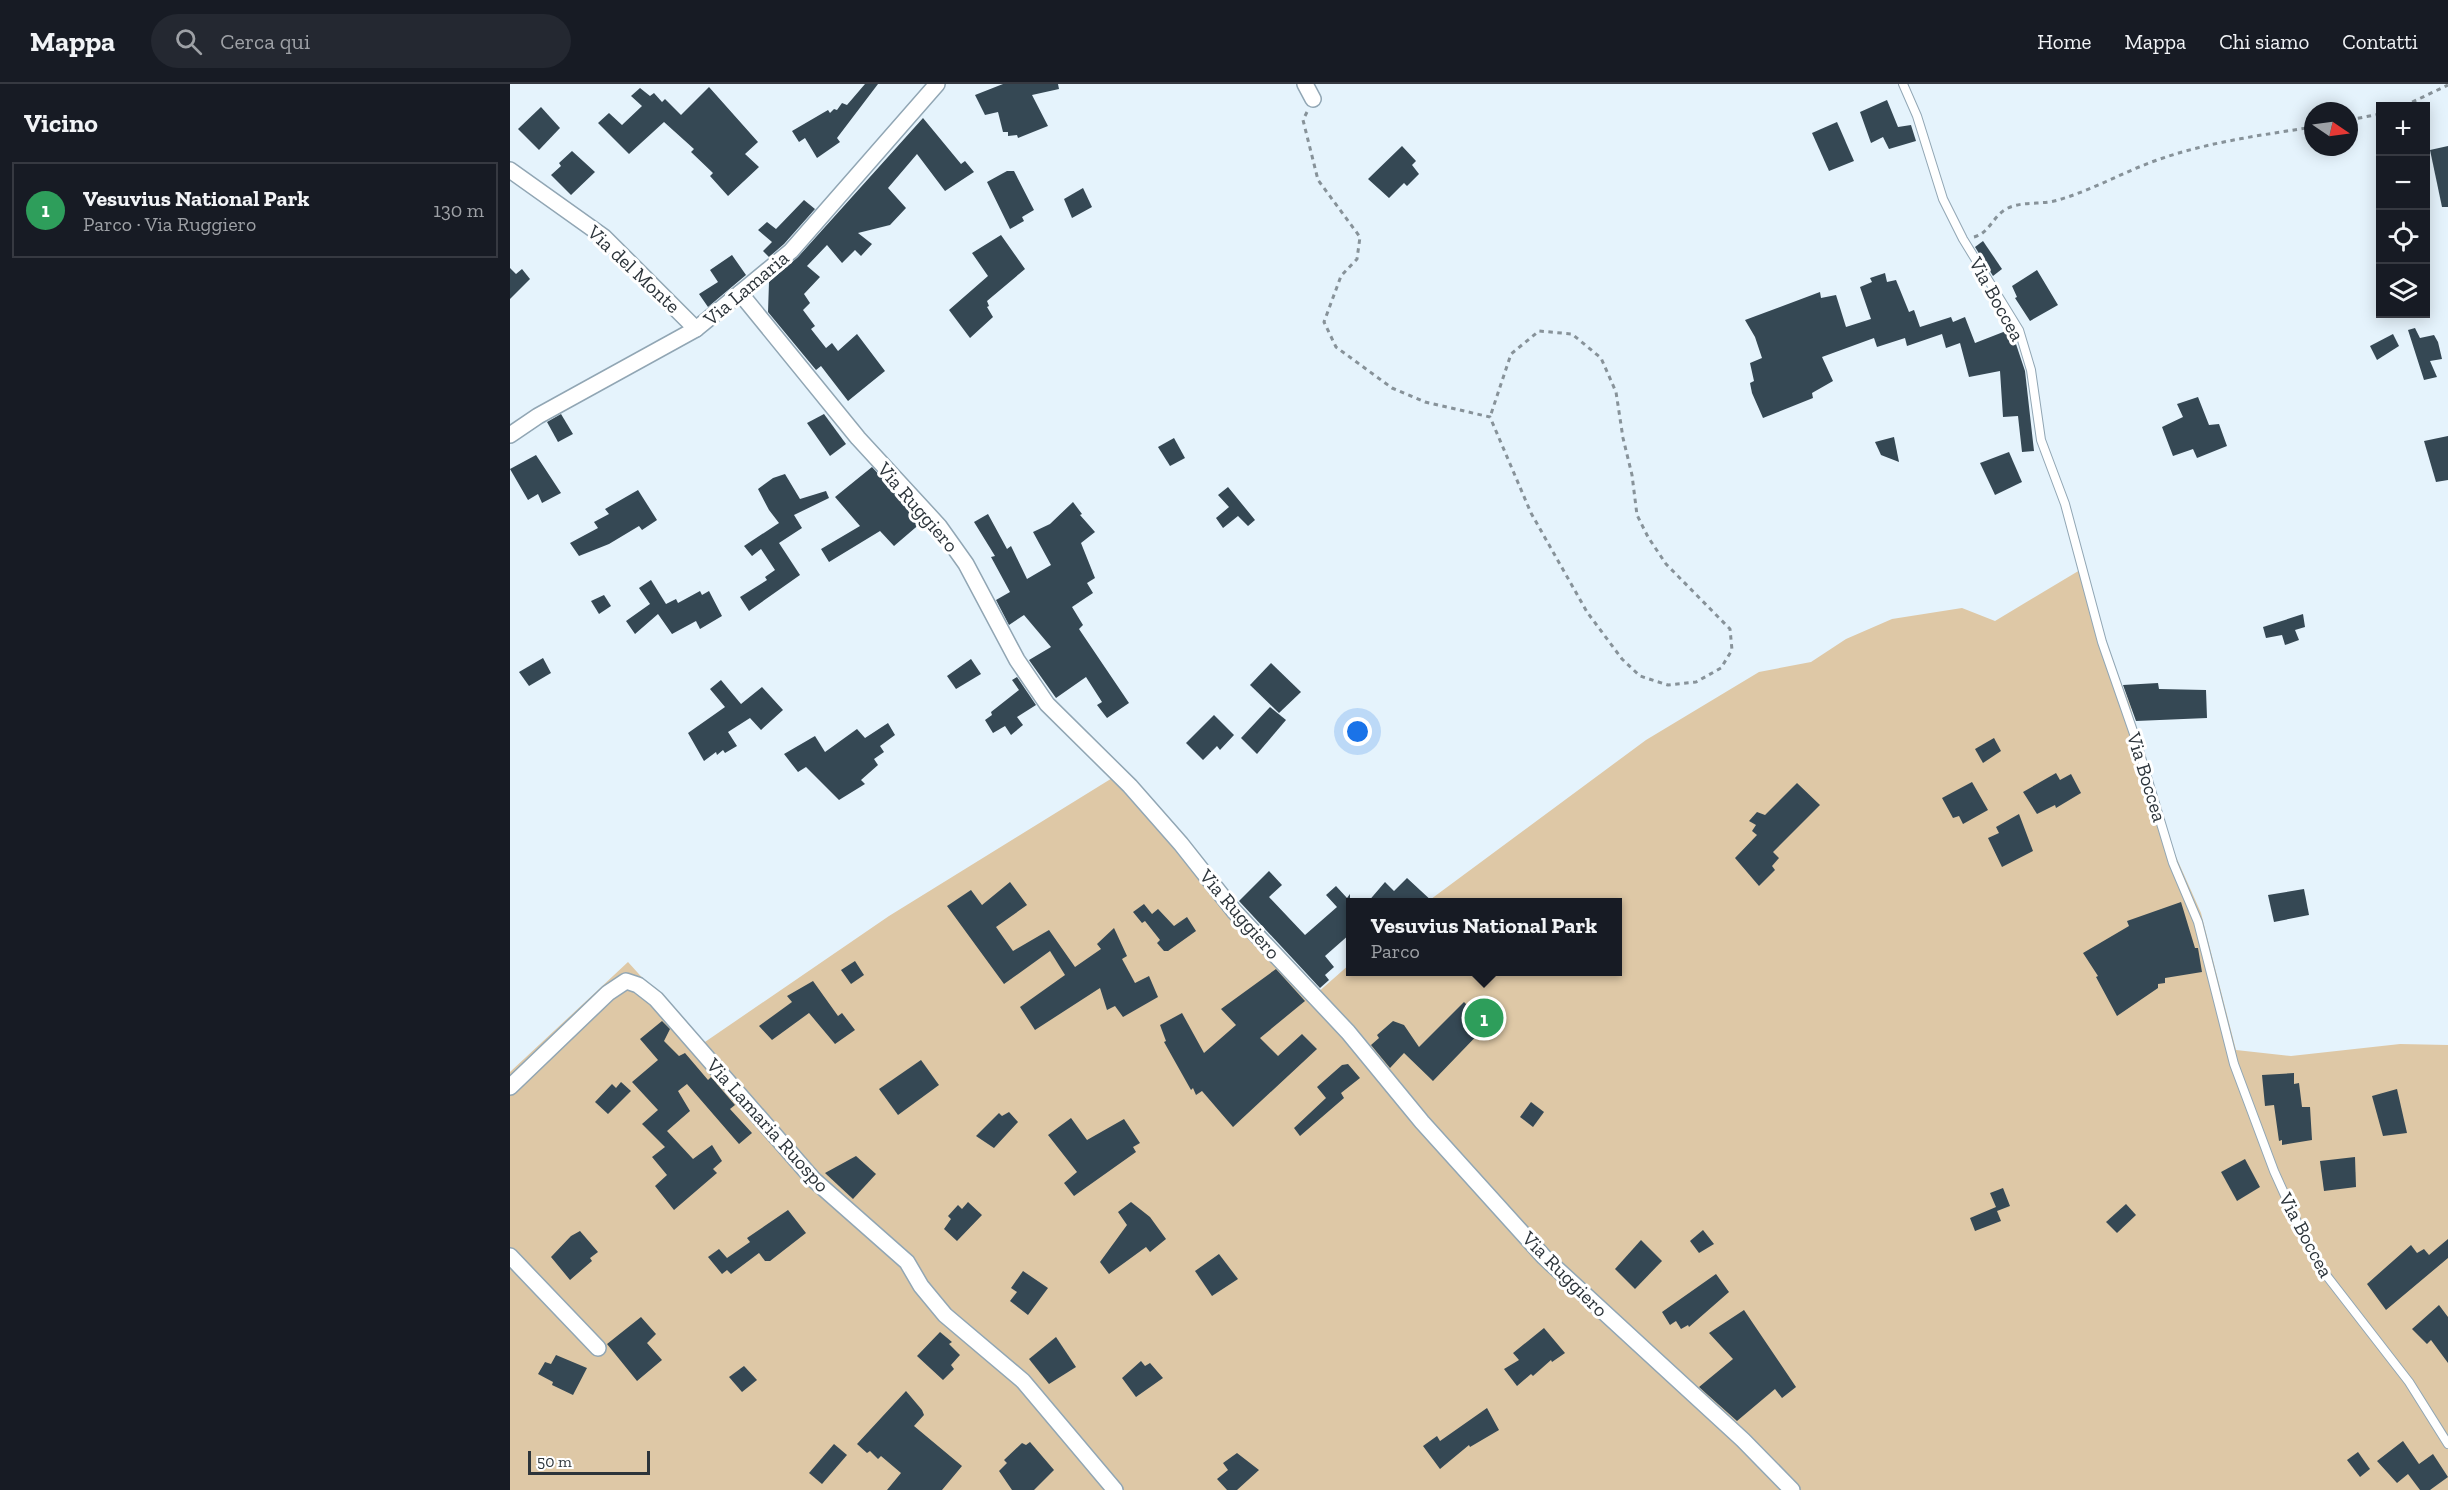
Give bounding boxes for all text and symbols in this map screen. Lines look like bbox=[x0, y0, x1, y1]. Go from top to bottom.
search box bbox=[151, 14, 571, 68]
text: Mappa bbox=[30, 25, 115, 58]
icon: search bbox=[172, 25, 205, 58]
text: Cerca qui bbox=[220, 28, 310, 55]
text: Home bbox=[2037, 29, 2091, 54]
text: Mappa bbox=[2124, 29, 2186, 54]
text: Chi siamo bbox=[2219, 29, 2309, 54]
text: Contatti bbox=[2342, 29, 2418, 54]
north arrow bbox=[2304, 102, 2358, 156]
map controls bbox=[2376, 102, 2430, 318]
button: + bbox=[2376, 102, 2430, 156]
text: Vicino bbox=[24, 107, 98, 139]
button: − bbox=[2376, 156, 2430, 210]
text: Vesuvius National Park bbox=[83, 185, 309, 212]
text: 1 bbox=[41, 198, 50, 222]
text: 130 m bbox=[433, 198, 484, 222]
button: locate bbox=[2376, 210, 2430, 264]
text: Parco · Via Ruggiero bbox=[83, 212, 256, 236]
street label: Via del Monte bbox=[582, 219, 685, 318]
street label: Via Lamaria bbox=[698, 245, 794, 331]
street label: Via Boccea bbox=[1964, 252, 2030, 345]
button: layers bbox=[2376, 264, 2430, 318]
street label: Via Ruggiero bbox=[872, 456, 964, 557]
your location bbox=[1343, 717, 1372, 746]
street label: Via Boccea bbox=[2122, 728, 2172, 825]
street label: Via Ruggiero bbox=[1194, 863, 1286, 964]
popup bbox=[1346, 898, 1622, 976]
text: Vesuvius National Park bbox=[1371, 912, 1597, 939]
text: Parco bbox=[1371, 939, 1420, 963]
pin: 1 bbox=[1464, 996, 1504, 1040]
street label: Via Lamaria Ruospo bbox=[701, 1052, 834, 1197]
street label: Via Boccea bbox=[2273, 1188, 2338, 1282]
street label: Via Ruggiero bbox=[1516, 1225, 1613, 1322]
scale bar bbox=[528, 1448, 650, 1476]
text: 50 m bbox=[537, 1452, 572, 1471]

